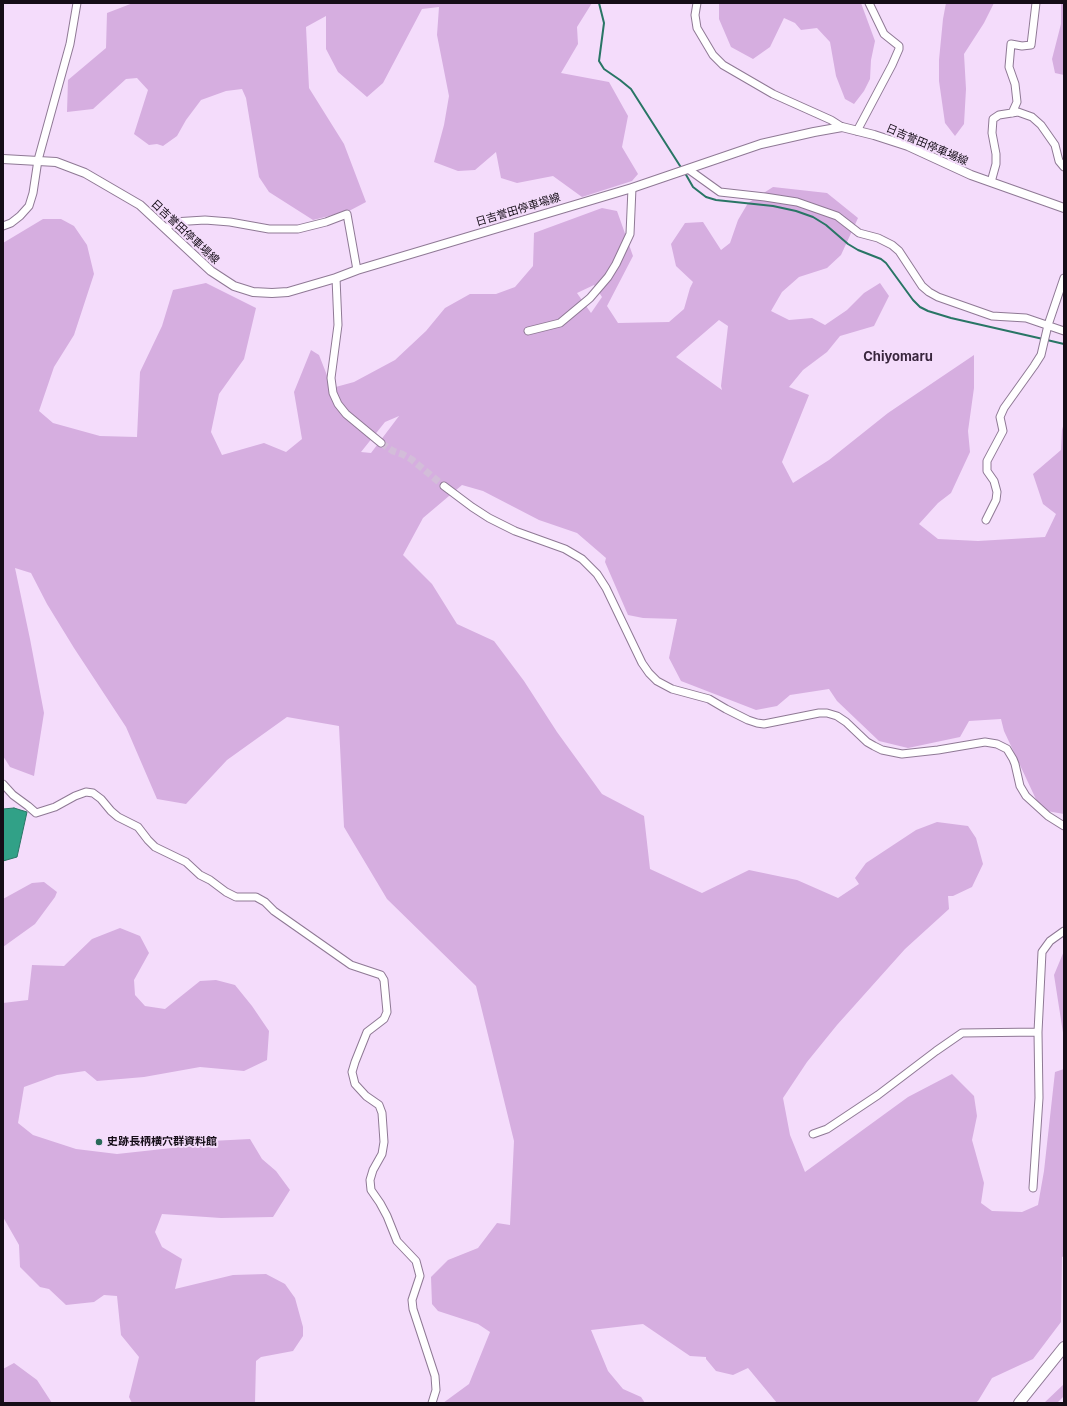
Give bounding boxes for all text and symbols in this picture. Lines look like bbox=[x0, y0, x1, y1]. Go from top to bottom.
street label: 日吉誉田停車場線 bbox=[884, 122, 970, 168]
street label: 日吉誉田停車場線 bbox=[474, 191, 562, 229]
street label: 日吉誉田停車場線 bbox=[148, 197, 222, 267]
district label: Chiyomaru bbox=[863, 349, 933, 365]
place label: 史跡長柄横穴群資料館 bbox=[107, 1135, 217, 1149]
marker: 史跡長柄横穴群資料館 bbox=[94, 1137, 104, 1147]

